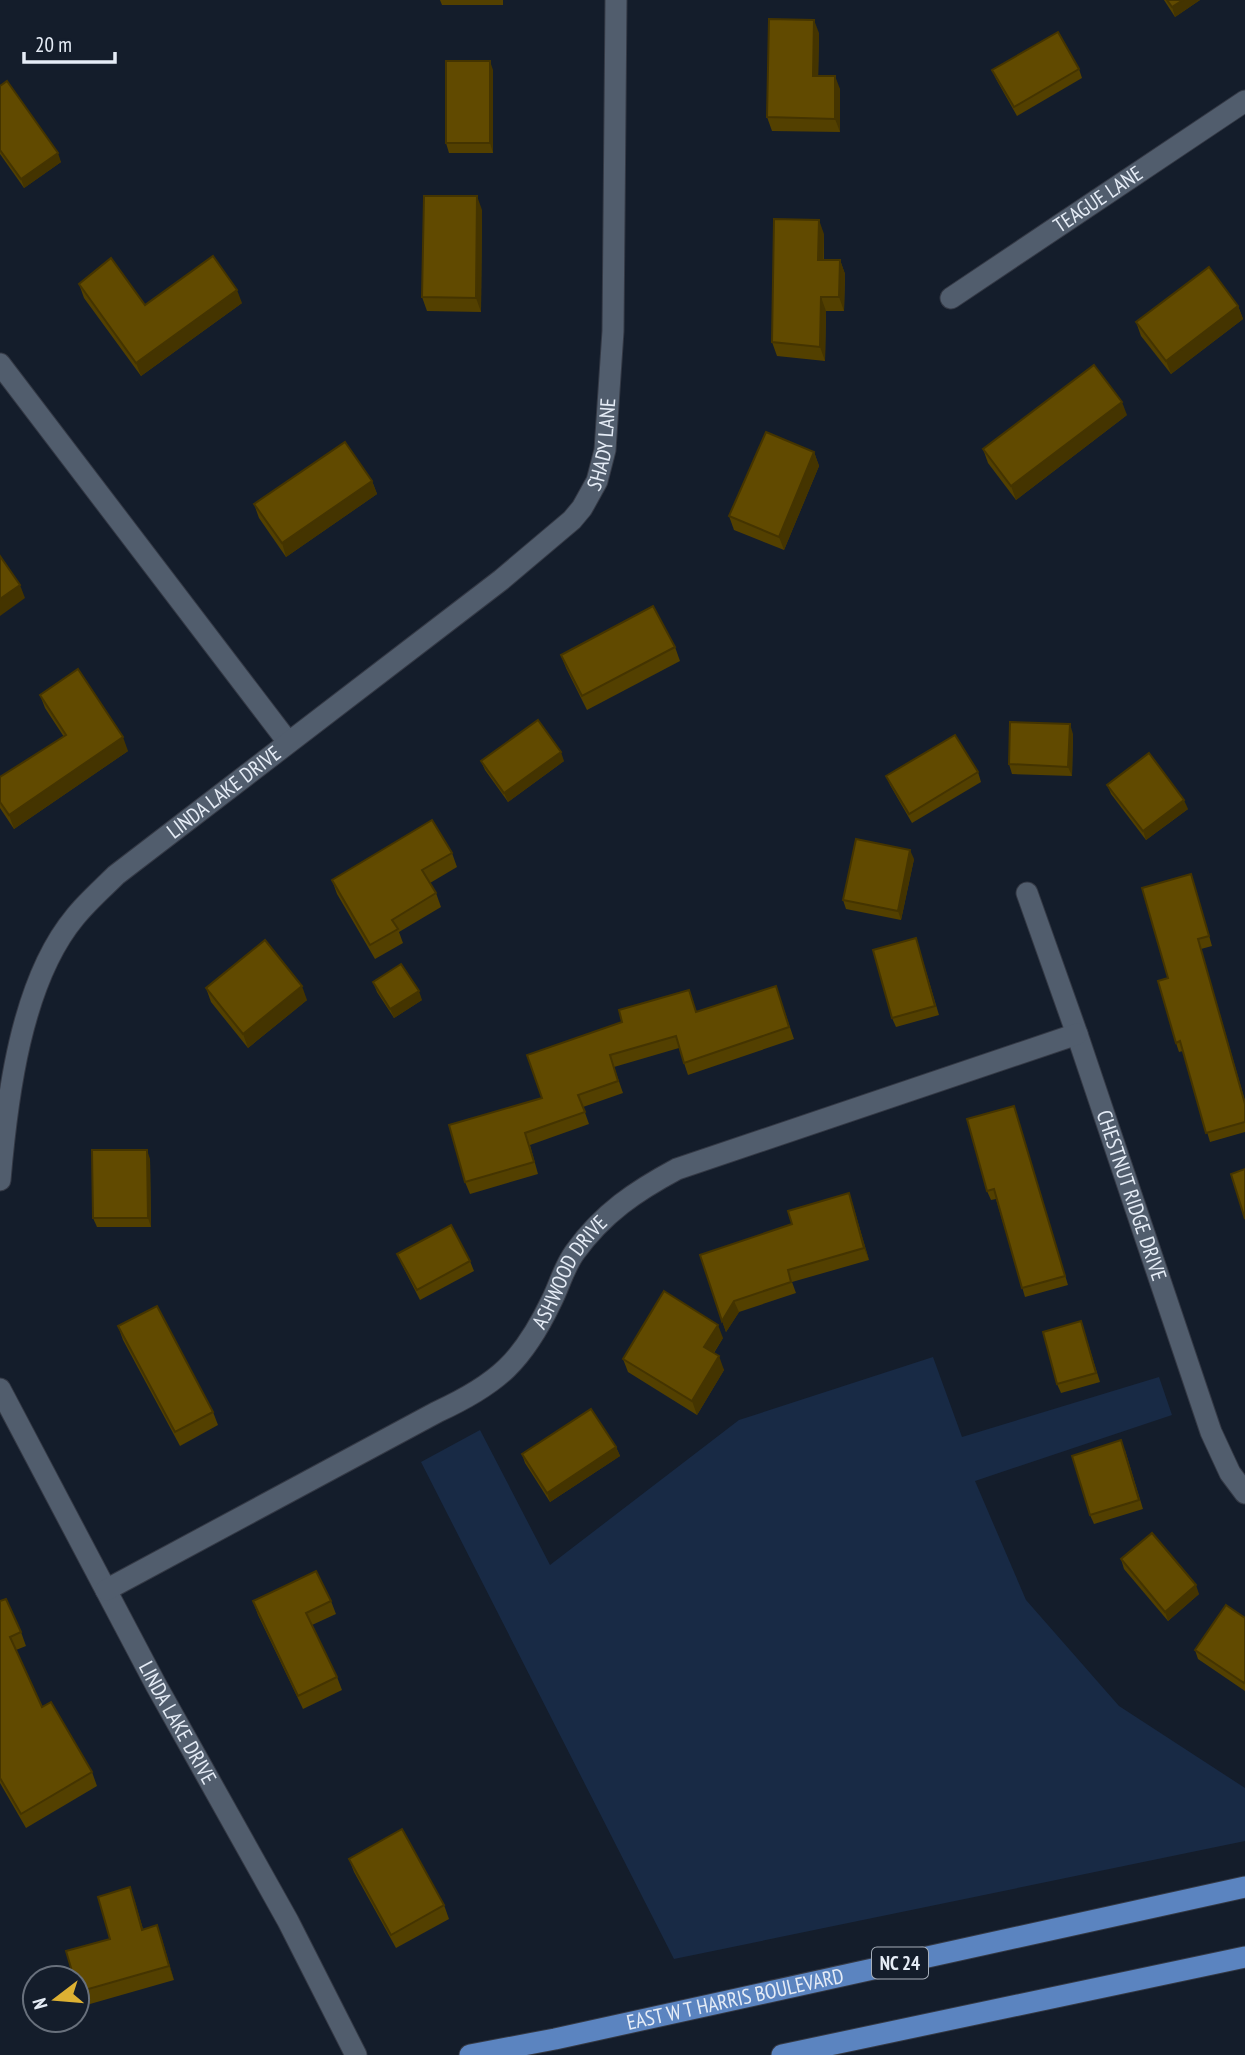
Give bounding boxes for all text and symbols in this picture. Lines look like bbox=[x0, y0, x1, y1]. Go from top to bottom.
scale bar bbox=[24, 21, 116, 65]
text: 20 m bbox=[35, 31, 72, 58]
street label: TEAGUE LANE bbox=[1048, 160, 1148, 239]
street label: SHADY LANE bbox=[580, 397, 621, 495]
street label: LINDA LAKE DRIVE bbox=[161, 740, 286, 844]
street label: CHESTNUT RIDGE DRIVE bbox=[1091, 1107, 1173, 1284]
street label: ASHWOOD DRIVE bbox=[526, 1209, 613, 1333]
street label: LINDA LAKE DRIVE bbox=[133, 1656, 223, 1789]
road number: NC 24 bbox=[872, 1948, 928, 1979]
street label: EAST W T HARRIS BOULEVARD bbox=[624, 1962, 846, 2036]
north arrow bbox=[21, 1964, 91, 2034]
text: N bbox=[27, 1995, 53, 2012]

